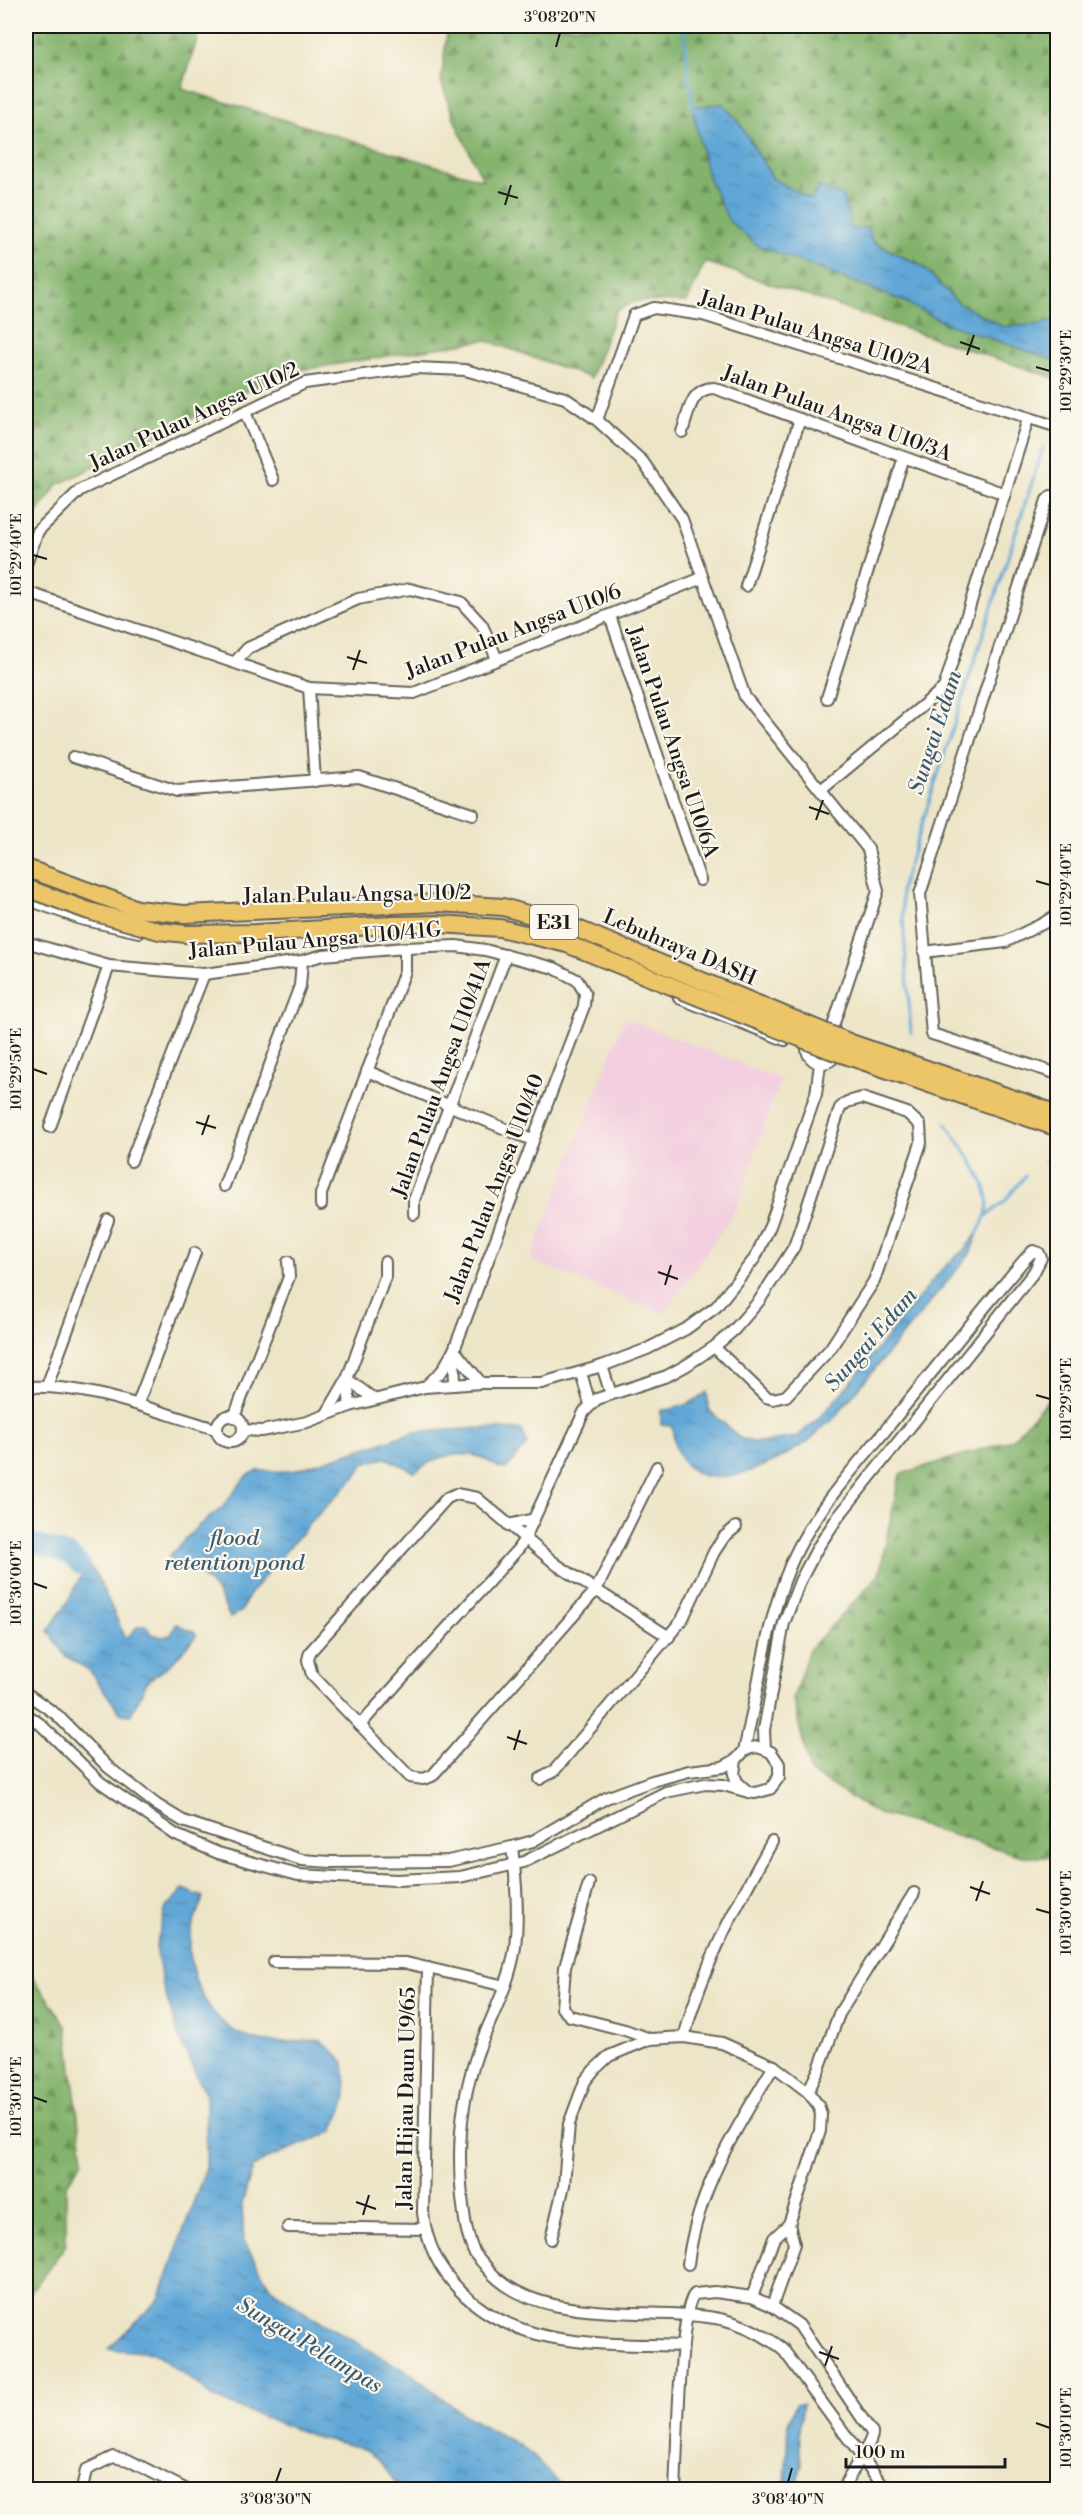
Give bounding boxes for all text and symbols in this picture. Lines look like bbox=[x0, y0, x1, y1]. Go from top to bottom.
text: 3°08'20"N bbox=[524, 8, 596, 27]
street label: Jalan Pulau Angsa U10/2A bbox=[695, 285, 936, 381]
text: 101°29'30"E bbox=[1057, 330, 1076, 412]
street label: Jalan Pulau Angsa U10/2 bbox=[84, 357, 303, 477]
street label: Jalan Pulau Angsa U10/3A bbox=[717, 360, 956, 468]
text: 101°29'40"E bbox=[7, 513, 26, 597]
street label: Jalan Pulau Angsa U10/6 bbox=[401, 579, 625, 686]
street label: Jalan Pulau Angsa U10/6A bbox=[620, 622, 724, 862]
water label: Sungai Edam bbox=[903, 667, 968, 798]
text: 101°29'40"E bbox=[1057, 843, 1076, 927]
street label: Jalan Pulau Angsa U10/2 bbox=[242, 880, 472, 910]
street label: Lebuhraya DASH bbox=[599, 904, 760, 992]
road number: E31 bbox=[530, 905, 578, 939]
street label: Jalan Pulau Angsa U10/41G bbox=[187, 917, 443, 965]
street label: Jalan Pulau Angsa U10/41A bbox=[386, 955, 498, 1202]
text: 101°29'50"E bbox=[7, 1028, 26, 1110]
street label: Jalan Pulau Angsa U10/40 bbox=[439, 1070, 551, 1307]
water label: Sungai Edam bbox=[819, 1282, 924, 1397]
text: 101°29'50"E bbox=[1057, 1358, 1076, 1440]
water label: flood retention pond bbox=[164, 1525, 306, 1577]
text: 101°30'00"E bbox=[7, 1540, 26, 1626]
text: 101°30'00"E bbox=[1057, 1870, 1076, 1956]
street label: Jalan Hijau Daun U9/65 bbox=[392, 1986, 422, 2211]
text: 101°30'10"E bbox=[7, 2056, 26, 2138]
water label: Sungai Pelampas bbox=[232, 2291, 387, 2399]
text: 101°30'10"E bbox=[1057, 2387, 1076, 2469]
scale bar bbox=[846, 2431, 1005, 2469]
text: 100 m bbox=[855, 2441, 906, 2464]
text: 3°08'30"N bbox=[240, 2490, 312, 2509]
text: 3°08'40"N bbox=[752, 2490, 824, 2509]

